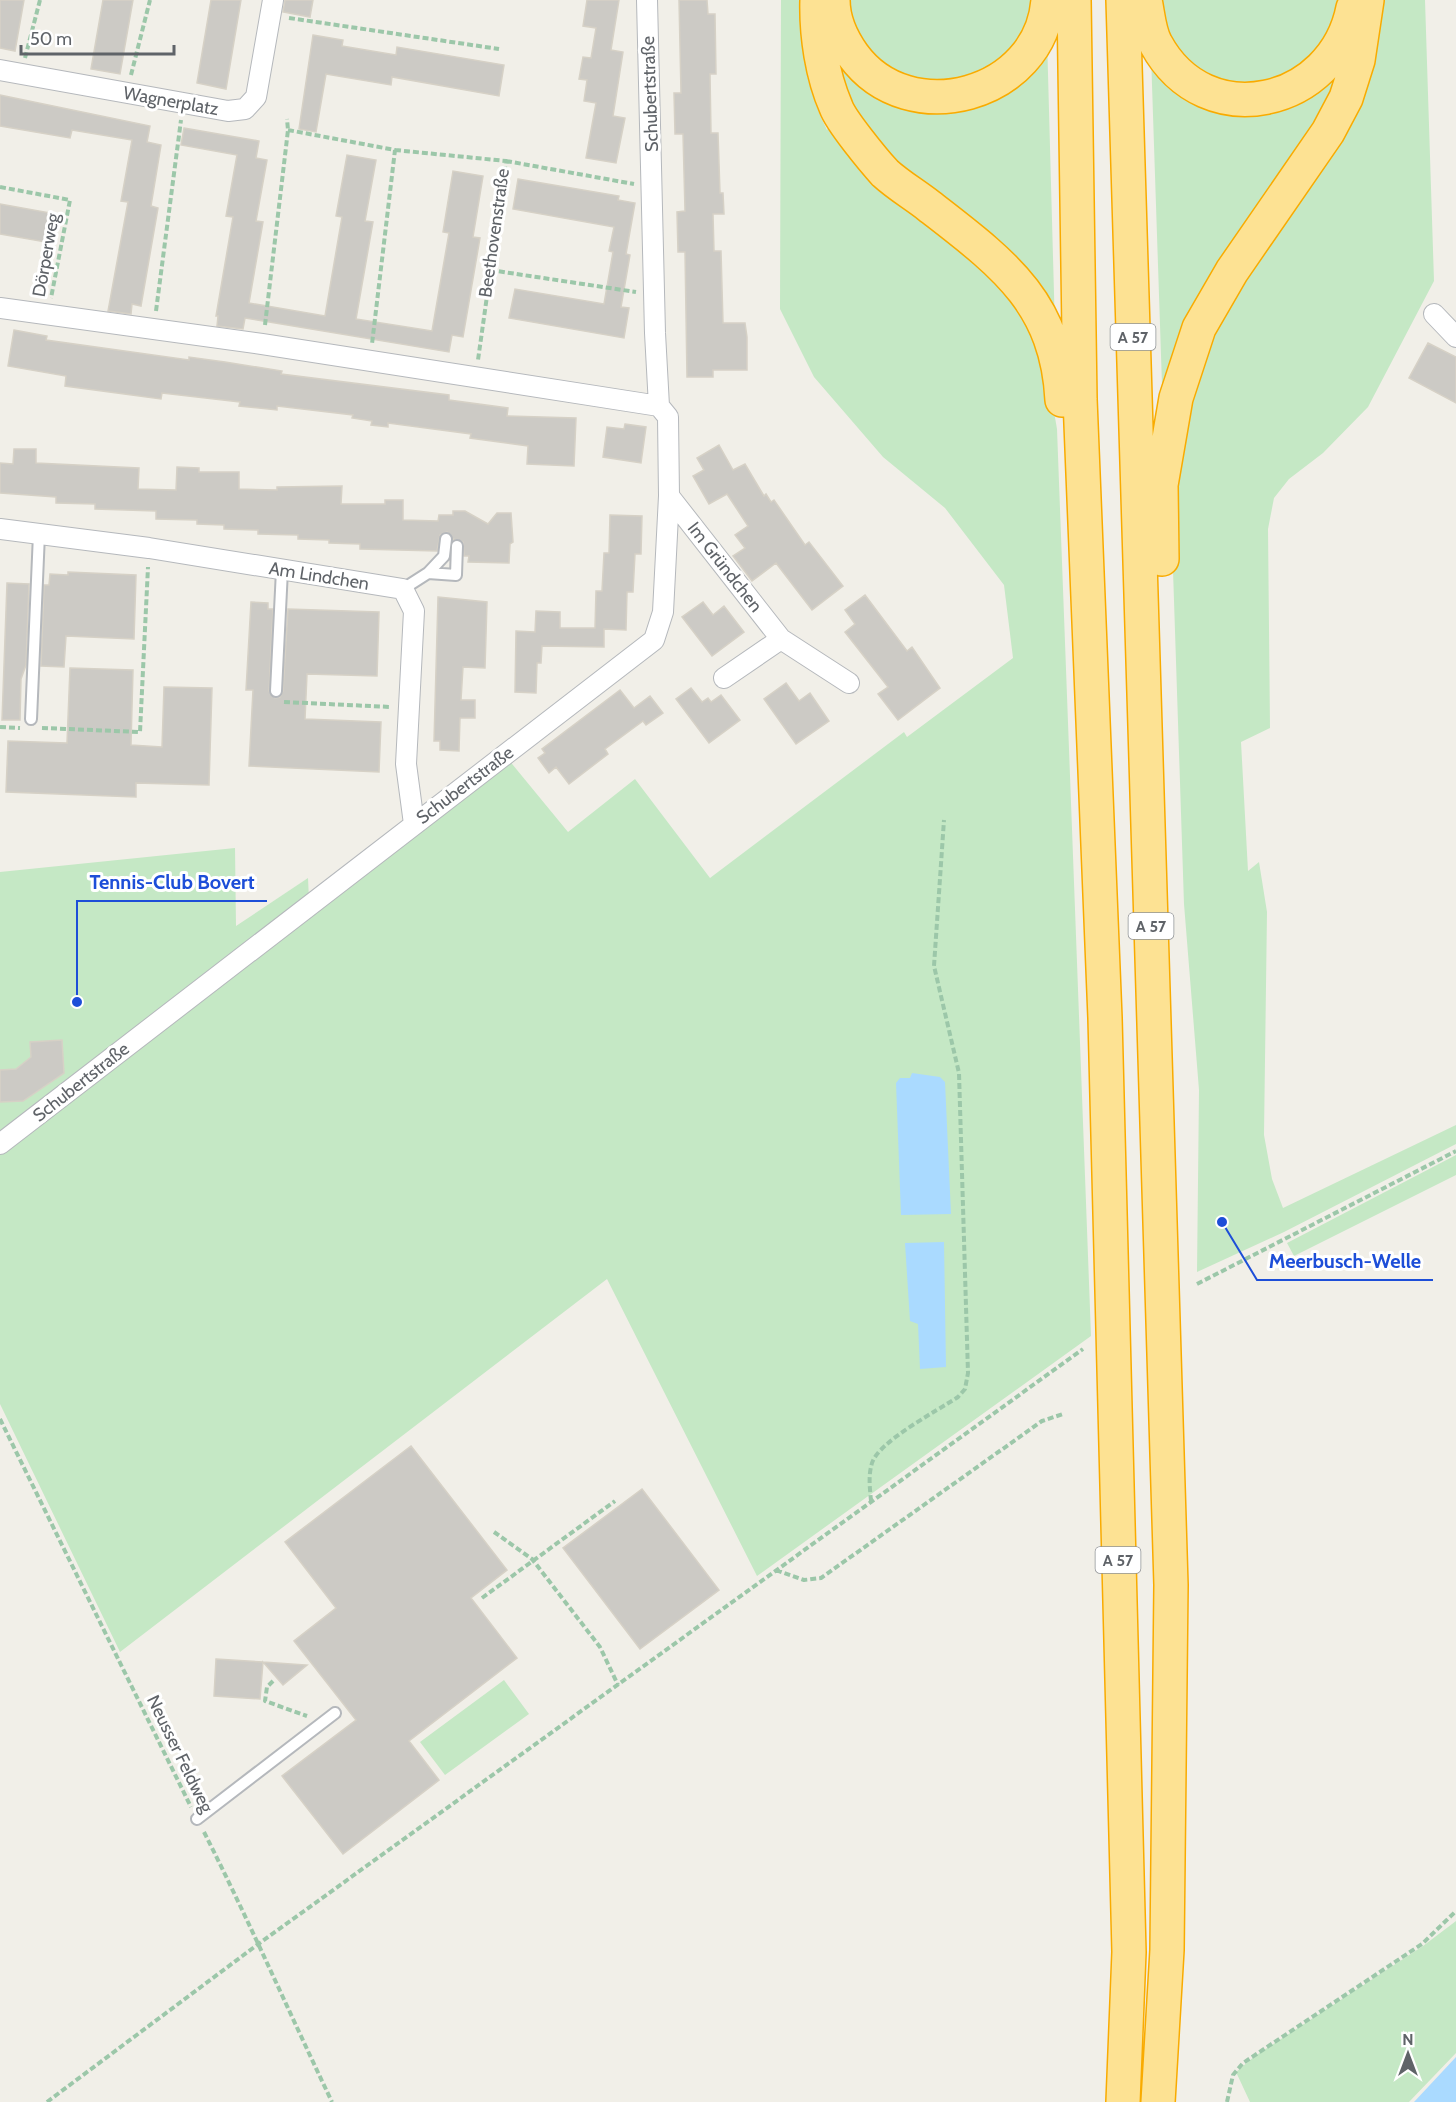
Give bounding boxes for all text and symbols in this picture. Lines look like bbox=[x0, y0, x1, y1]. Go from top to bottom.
scale bar bbox=[21, 18, 174, 56]
text: 50 m bbox=[30, 28, 72, 50]
street label: Schubertstraße bbox=[637, 36, 663, 152]
street label: Wagnerplatz bbox=[122, 82, 221, 120]
street label: Beethovenstraße bbox=[474, 167, 514, 299]
street label: Dörperweg bbox=[28, 210, 64, 299]
road number: A 57 bbox=[1110, 324, 1156, 350]
street label: Im Gründchen bbox=[683, 517, 767, 617]
street label: Am Lindchen bbox=[267, 557, 371, 595]
street label: Schubertstraße bbox=[412, 741, 518, 829]
callout: Tennis-Club Bovert bbox=[77, 863, 267, 901]
text: Tennis-Club Bovert bbox=[89, 870, 255, 894]
road number: A 57 bbox=[1128, 913, 1174, 939]
street label: Schubertstraße bbox=[28, 1038, 134, 1126]
callout: Meerbusch-Welle bbox=[1257, 1242, 1433, 1280]
text: Meerbusch-Welle bbox=[1269, 1249, 1421, 1273]
road number: A 57 bbox=[1096, 1547, 1140, 1573]
street label: Neusser Feldweg bbox=[142, 1692, 218, 1817]
north arrow bbox=[1378, 2024, 1438, 2084]
text: N bbox=[1402, 2030, 1414, 2049]

